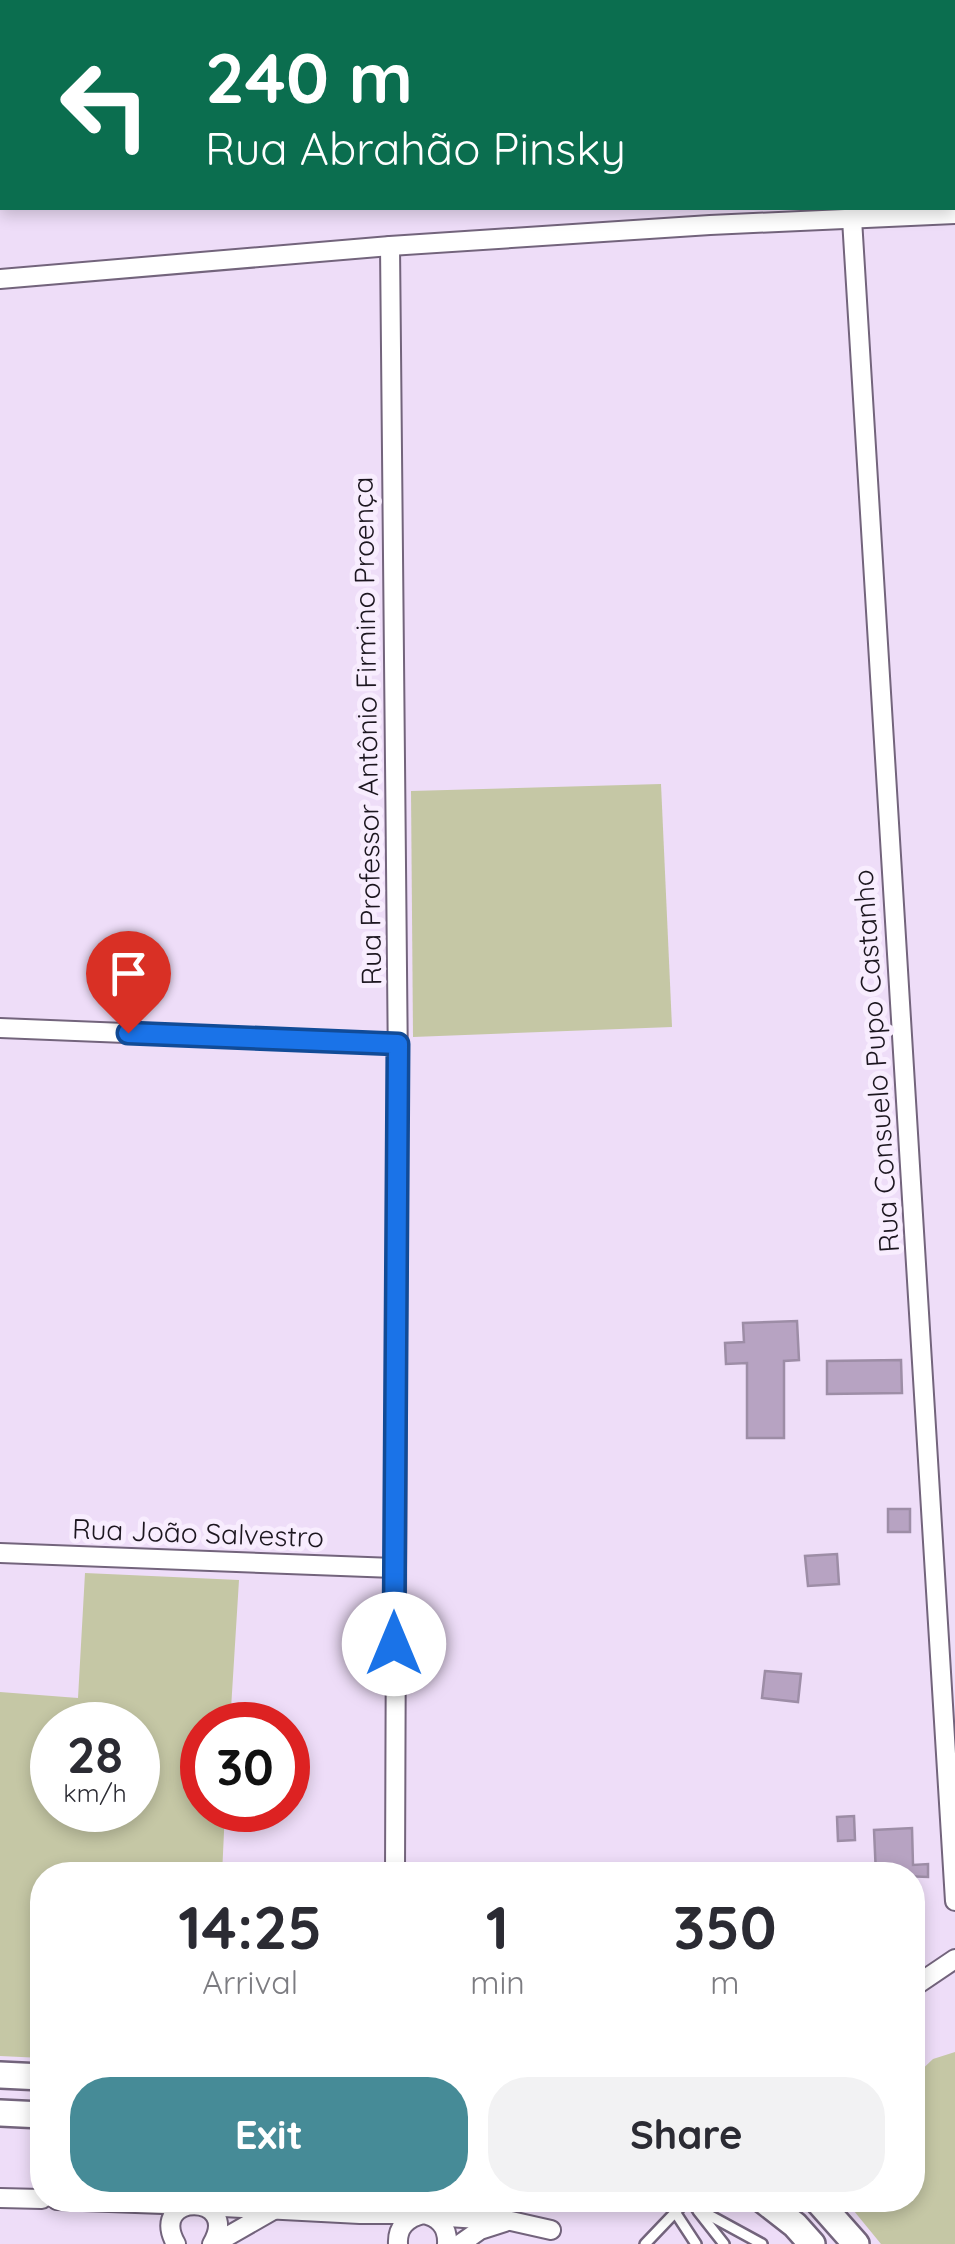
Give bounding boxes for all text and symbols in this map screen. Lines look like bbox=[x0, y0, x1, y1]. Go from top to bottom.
text: 240 m bbox=[205, 33, 413, 121]
icon: left bbox=[40, 40, 170, 170]
text: Rua Abrahão Pinsky bbox=[205, 120, 626, 176]
street label: Rua Professor Antônio Firmino Proença bbox=[345, 476, 388, 986]
street label: Rua Consuelo Pupo Castanho bbox=[845, 868, 906, 1254]
pin bbox=[86, 931, 171, 1034]
icon: arrive bbox=[101, 946, 156, 1001]
street label: Rua João Salvestro bbox=[71, 1511, 325, 1554]
position arrow bbox=[342, 1592, 446, 1696]
speed limit sign: 30 bbox=[180, 1702, 310, 1832]
text: 28 bbox=[67, 1723, 123, 1786]
text: km/h bbox=[63, 1777, 127, 1808]
text: 14:25 bbox=[178, 1889, 322, 1964]
text: 1 bbox=[486, 1889, 509, 1964]
text: 350 bbox=[673, 1889, 777, 1964]
text: Arrival bbox=[202, 1962, 298, 2002]
text: min bbox=[470, 1962, 525, 2002]
text: m bbox=[710, 1962, 739, 2002]
button: Exit bbox=[70, 2077, 468, 2192]
button: Share bbox=[488, 2077, 885, 2192]

